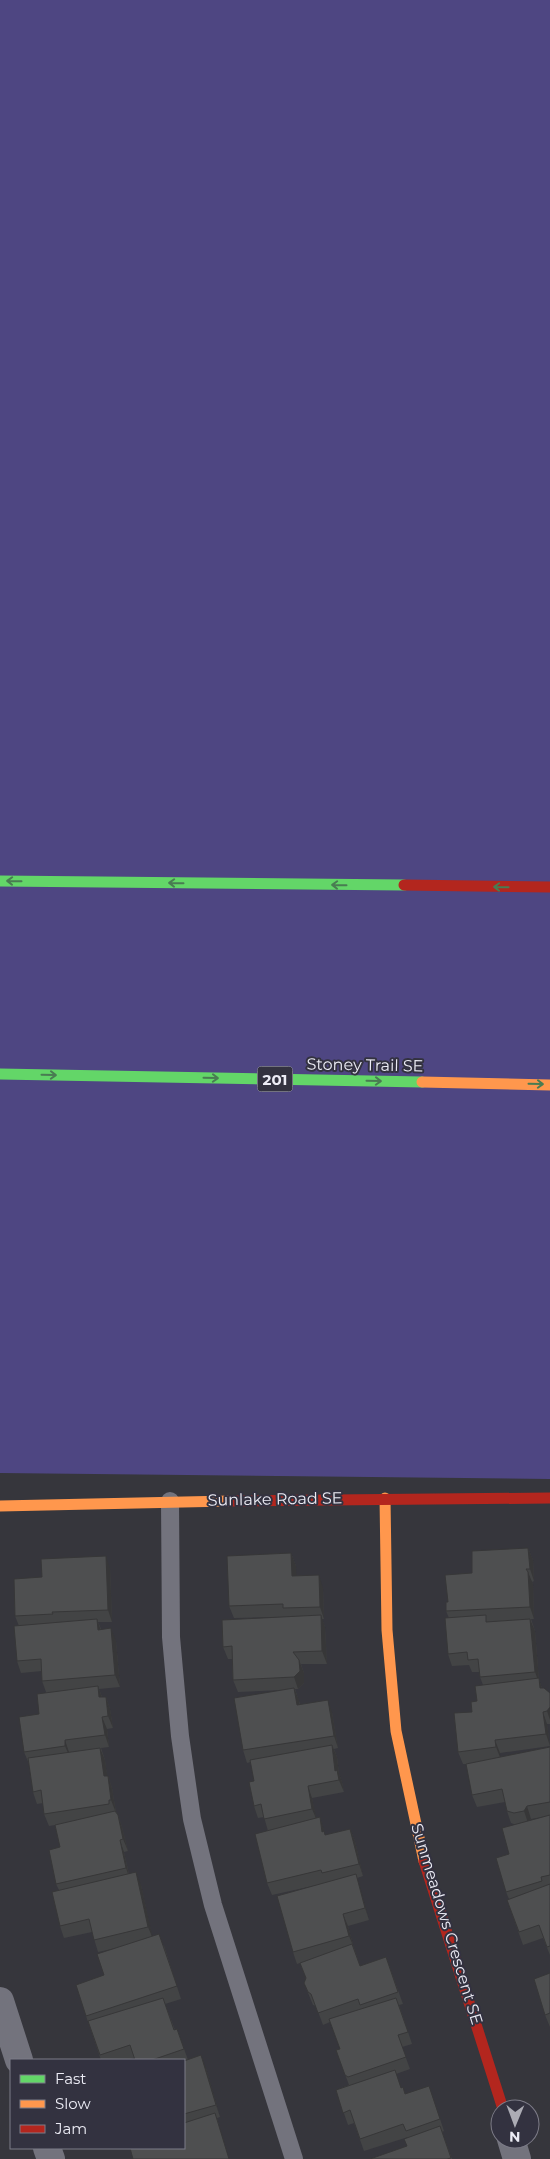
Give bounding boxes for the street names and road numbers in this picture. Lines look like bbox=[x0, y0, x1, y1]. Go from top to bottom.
street label: Stoney Trail SE bbox=[306, 1054, 424, 1076]
road number: 201 bbox=[258, 1066, 292, 1092]
street label: Sunlake Road SE bbox=[207, 1488, 343, 1510]
street label: Sunmeadows Crescent SE bbox=[407, 1821, 487, 2027]

